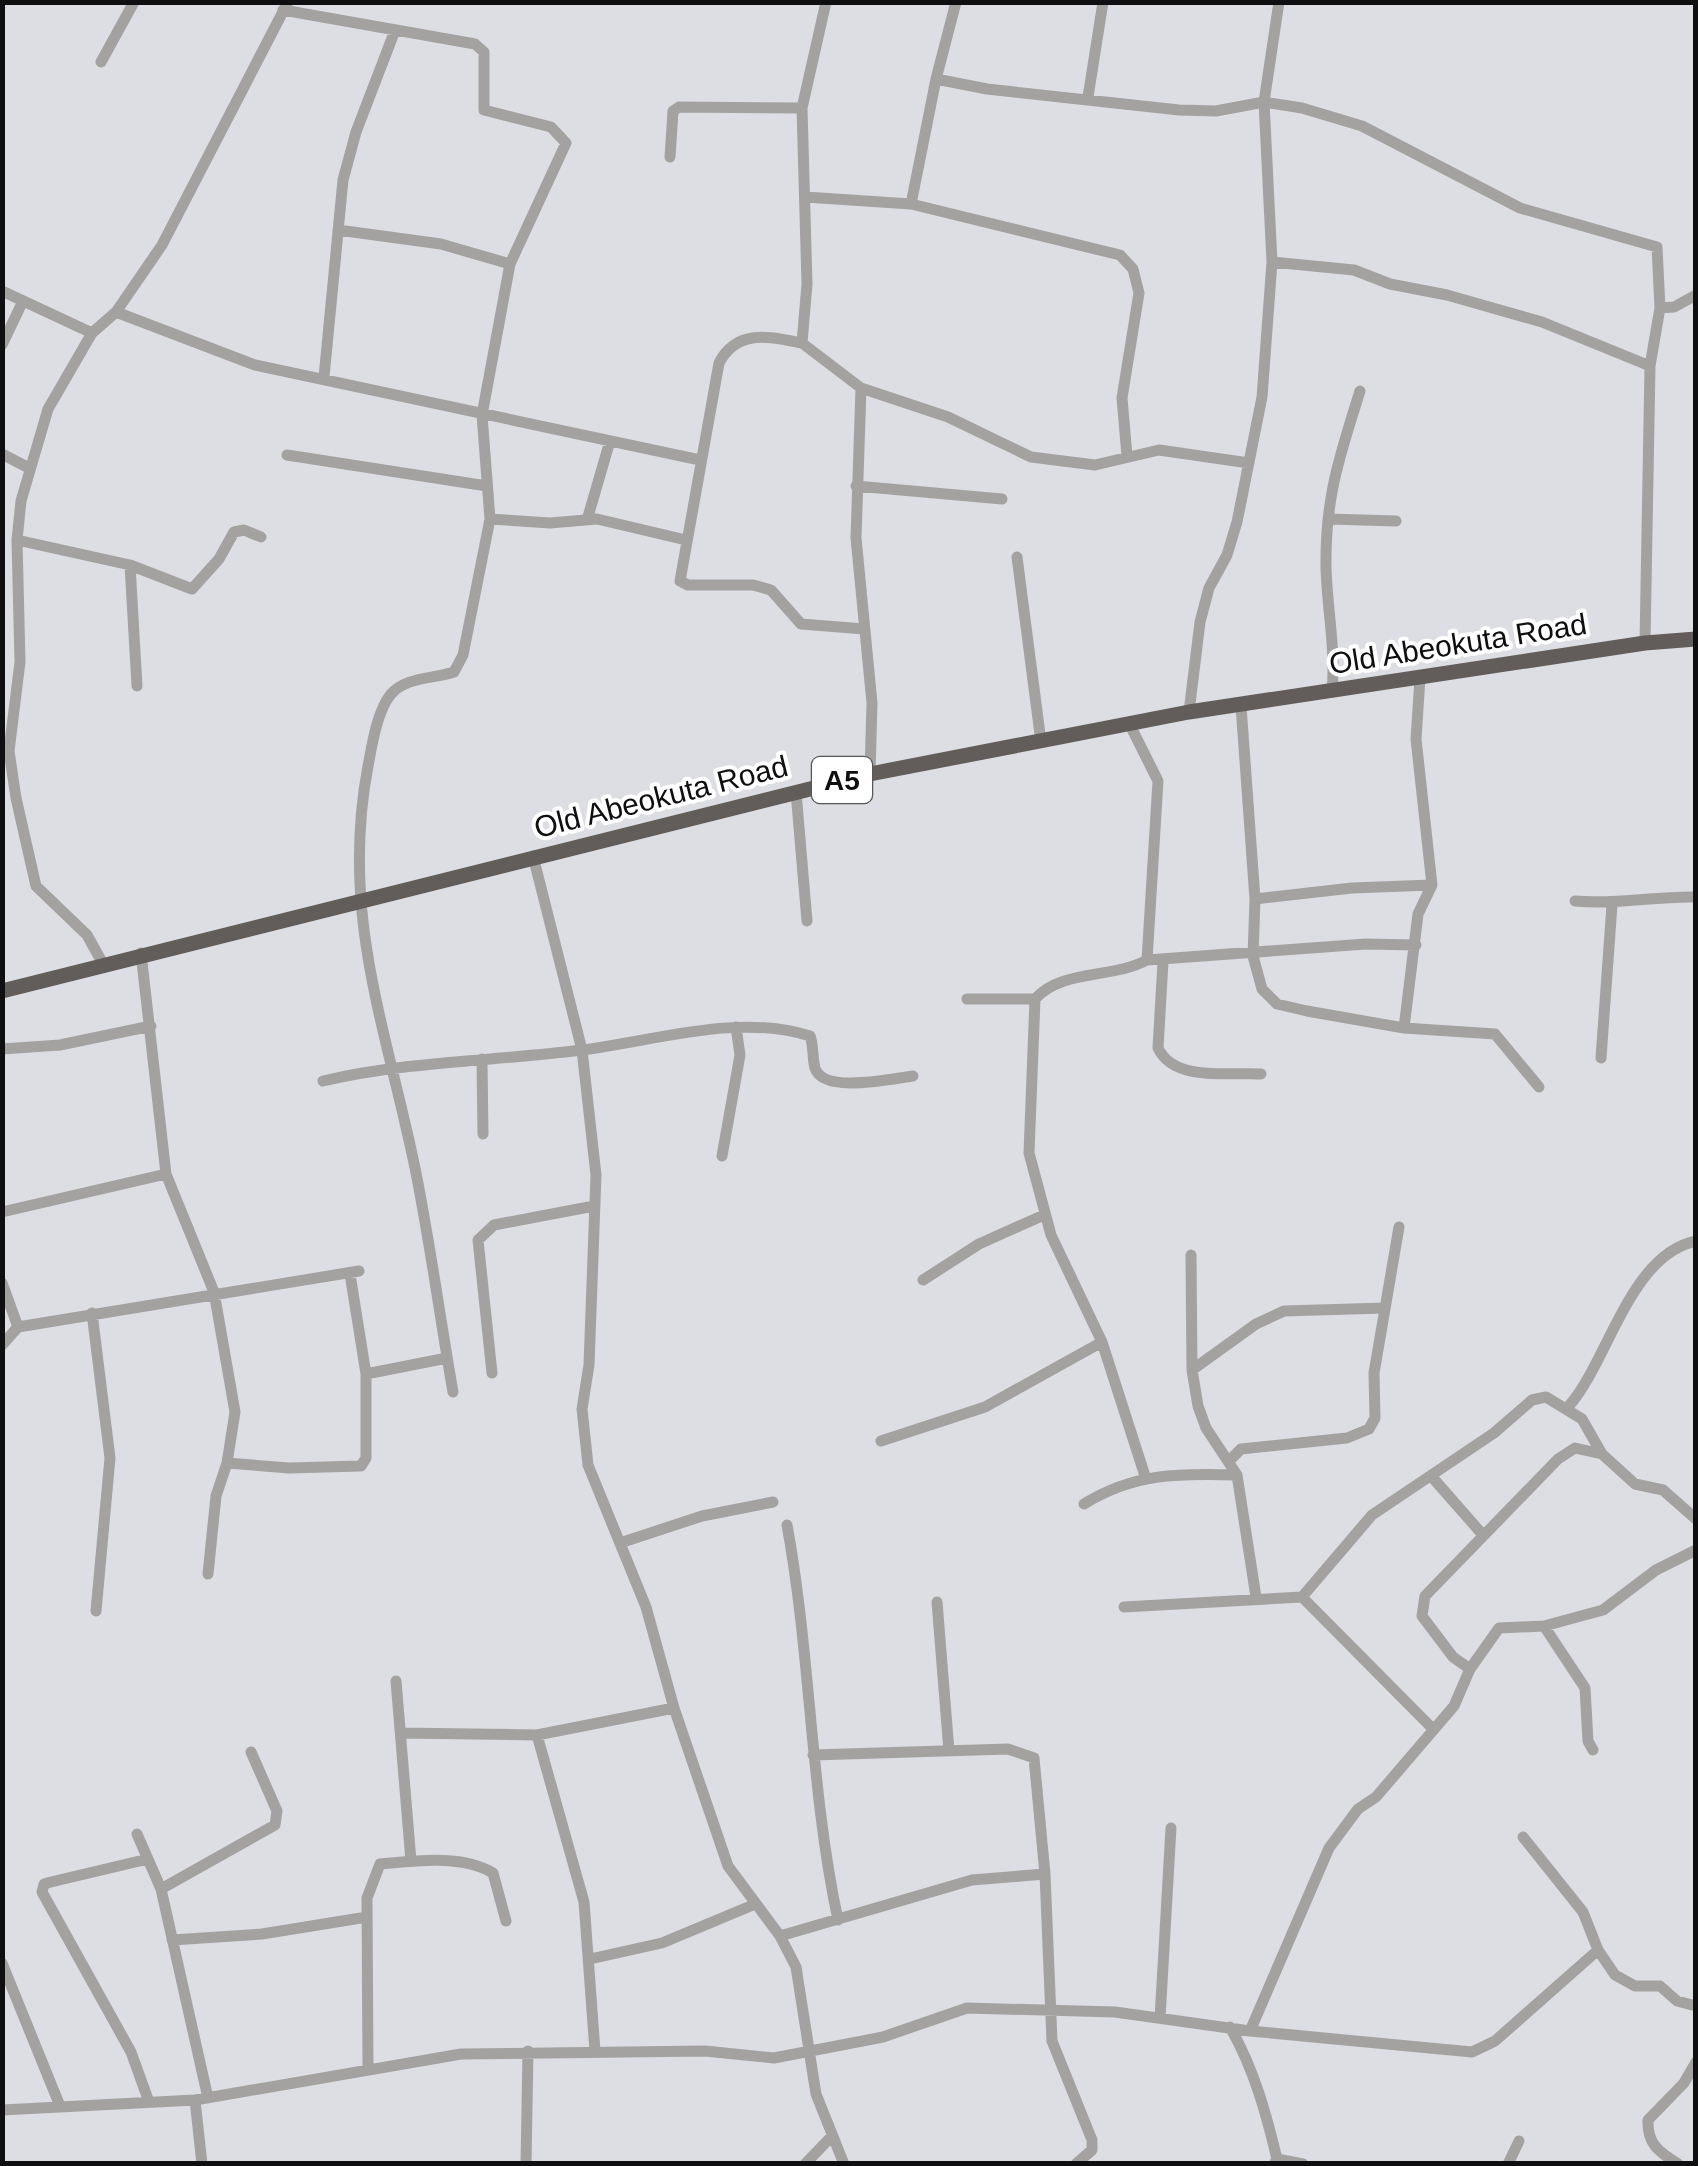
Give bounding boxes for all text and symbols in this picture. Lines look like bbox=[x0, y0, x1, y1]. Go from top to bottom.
street label: Old Abeokuta Road bbox=[1327, 607, 1589, 680]
street label: Old Abeokuta Road bbox=[531, 749, 791, 844]
road number: A5 bbox=[812, 757, 872, 803]

